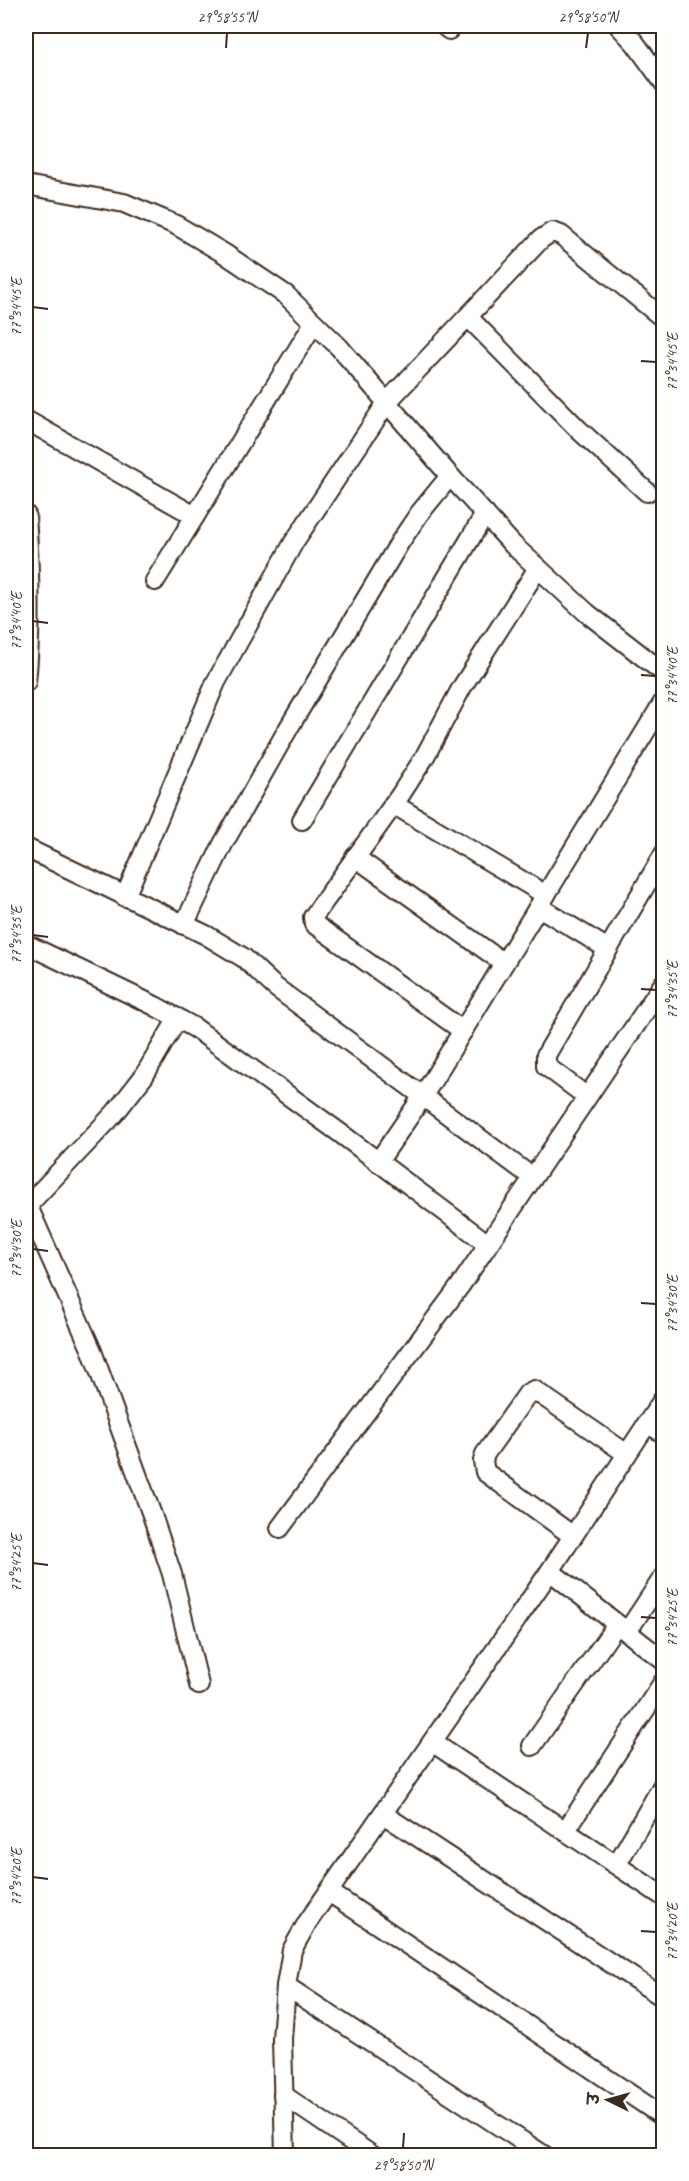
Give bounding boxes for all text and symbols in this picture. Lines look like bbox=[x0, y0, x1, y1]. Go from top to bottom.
text: 29°58'55"N bbox=[197, 8, 260, 27]
text: 29°58'50"N bbox=[558, 8, 621, 27]
text: 77°34'45"E bbox=[7, 276, 26, 336]
text: 77°34'45"E bbox=[663, 331, 682, 391]
text: 77°34'40"E bbox=[7, 590, 26, 650]
text: 77°34'40"E bbox=[663, 645, 682, 705]
text: 77°34'35"E bbox=[7, 904, 26, 964]
text: 77°34'35"E bbox=[663, 959, 682, 1019]
text: 77°34'30"E bbox=[7, 1218, 26, 1278]
text: 77°34'30"E bbox=[663, 1273, 682, 1333]
text: 77°34'25"E bbox=[7, 1532, 26, 1592]
text: 77°34'25"E bbox=[663, 1587, 682, 1647]
text: 77°34'20"E bbox=[7, 1846, 26, 1906]
text: 77°34'20"E bbox=[663, 1901, 682, 1961]
north arrow bbox=[578, 2070, 638, 2130]
text: उ bbox=[583, 2091, 605, 2107]
text: 29°58'50"N bbox=[373, 2156, 436, 2175]

